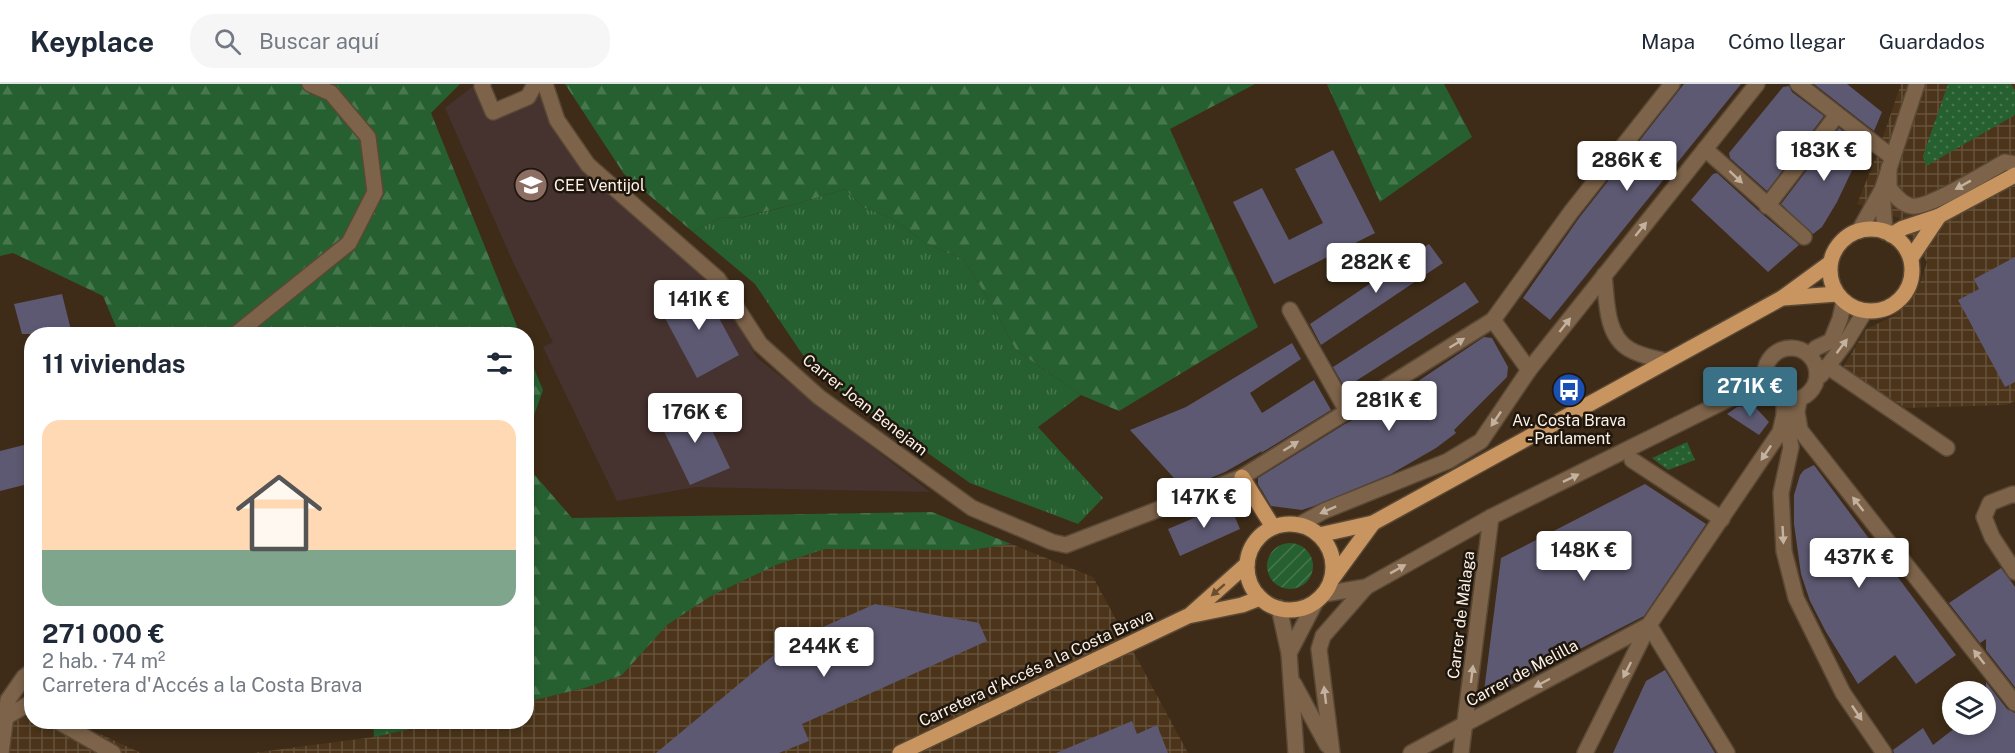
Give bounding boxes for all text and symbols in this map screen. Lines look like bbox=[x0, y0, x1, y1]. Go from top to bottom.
search box bbox=[190, 14, 610, 68]
text: Keyplace bbox=[30, 25, 154, 58]
icon: search bbox=[211, 25, 244, 58]
text: Buscar aquí bbox=[259, 28, 379, 54]
text: Mapa bbox=[1641, 29, 1695, 54]
text: Cómo llegar bbox=[1728, 29, 1846, 54]
text: Guardados bbox=[1879, 29, 1985, 54]
pin: 183K € bbox=[1775, 131, 1873, 182]
text: 183K € bbox=[1790, 138, 1858, 162]
pin: 286K € bbox=[1578, 141, 1676, 192]
text: 286K € bbox=[1591, 148, 1663, 172]
school or university icon: CEE Ventijol bbox=[513, 167, 549, 203]
one-way arrow bbox=[1728, 170, 1743, 183]
place label: CEE Ventijol bbox=[554, 176, 645, 195]
one-way arrow bbox=[1954, 180, 1971, 190]
one-way arrow bbox=[1634, 221, 1647, 237]
pin: 282K € bbox=[1327, 243, 1425, 294]
text: 282K € bbox=[1341, 250, 1411, 274]
pin: 141K € bbox=[650, 280, 748, 331]
text: 141K € bbox=[668, 287, 730, 311]
one-way arrow bbox=[1558, 317, 1570, 332]
one-way arrow bbox=[1449, 337, 1465, 348]
one-way arrow bbox=[1836, 338, 1848, 354]
icon: filters bbox=[483, 347, 516, 380]
text: 11 viviendas bbox=[42, 348, 186, 379]
street label: Carrer Joan Benejam bbox=[799, 350, 931, 460]
pin: 271K € bbox=[1701, 367, 1799, 418]
bus stop icon: Av. Costa Brava - Parlament bbox=[1551, 372, 1587, 408]
text: 271K € bbox=[1717, 374, 1783, 398]
pin: 281K € bbox=[1340, 381, 1438, 432]
text: 281K € bbox=[1356, 388, 1422, 412]
pin: 176K € bbox=[646, 393, 744, 444]
text: 176K € bbox=[662, 400, 728, 424]
one-way arrow bbox=[1491, 411, 1502, 427]
place label: Av. Costa Brava - Parlament bbox=[1512, 411, 1626, 448]
one-way arrow bbox=[1283, 440, 1300, 451]
one-way arrow bbox=[1761, 445, 1772, 461]
icon: home bbox=[225, 459, 333, 567]
one-way arrow bbox=[1562, 473, 1579, 482]
pin: 147K € bbox=[1155, 478, 1253, 529]
text: 147K € bbox=[1171, 485, 1237, 509]
one-way arrow bbox=[1853, 496, 1865, 511]
one-way arrow bbox=[1319, 505, 1337, 515]
one-way arrow bbox=[1778, 525, 1787, 544]
pin: 148K € bbox=[1535, 531, 1633, 582]
text: 148K € bbox=[1551, 538, 1617, 562]
pin: 437K € bbox=[1810, 538, 1908, 589]
text: 437K € bbox=[1824, 545, 1894, 569]
street label: Carrer de Màlaga bbox=[1444, 550, 1478, 680]
one-way arrow bbox=[1390, 564, 1407, 574]
one-way arrow bbox=[1210, 583, 1225, 597]
street label: Carretera d'Accés a la Costa Brava bbox=[916, 605, 1156, 731]
text: 271 000 € bbox=[42, 618, 165, 649]
pin: 244K € bbox=[775, 627, 873, 678]
text: 244K € bbox=[789, 634, 859, 658]
street label: Carrer de Melilla bbox=[1463, 636, 1581, 710]
text: 2 hab. · 74 m² bbox=[42, 649, 165, 673]
one-way arrow bbox=[1972, 649, 1985, 665]
one-way arrow bbox=[1622, 662, 1632, 679]
one-way arrow bbox=[1467, 665, 1477, 684]
text: Carretera d'Accés a la Costa Brava bbox=[42, 673, 362, 697]
one-way arrow bbox=[1533, 678, 1550, 688]
map controls bbox=[1942, 681, 1996, 735]
button: layers bbox=[1942, 681, 1996, 735]
one-way arrow bbox=[1320, 685, 1329, 704]
one-way arrow bbox=[1851, 704, 1863, 720]

